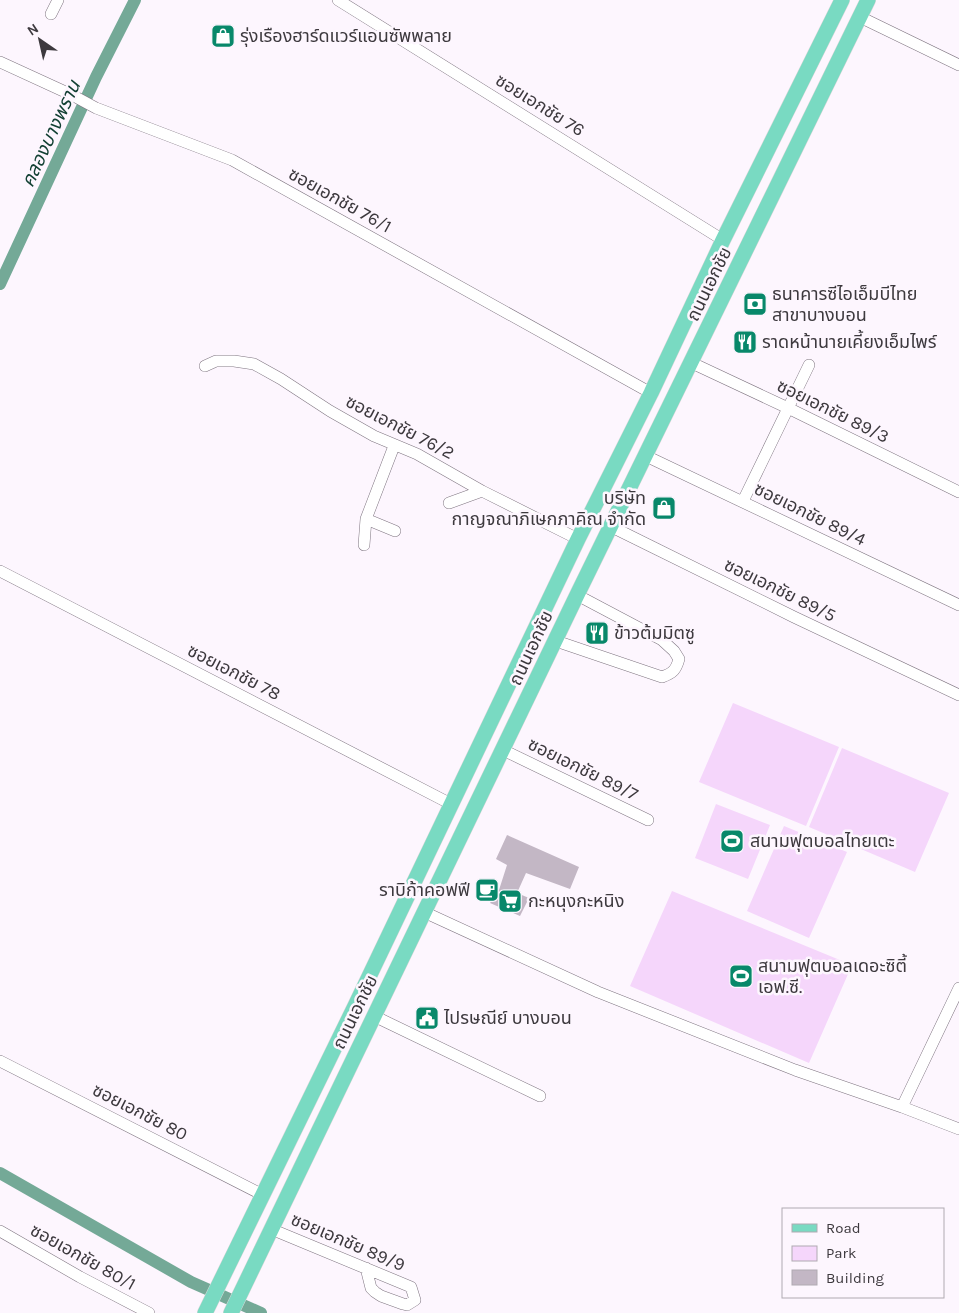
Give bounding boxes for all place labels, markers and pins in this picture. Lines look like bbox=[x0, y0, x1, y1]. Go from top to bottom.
shop icon: รุ่งเรืองฮาร์ดแวร์แอนซัพพลาย bbox=[210, 23, 236, 49]
place label: รุ่งเรืองฮาร์ดแวร์แอนซัพพลาย bbox=[240, 25, 452, 47]
place label: ธนาคารซีไอเอ็มบีไทย สาขาบางบอน bbox=[772, 283, 917, 326]
bank icon: ธนาคารซีไอเอ็มบีไทย สาขาบางบอน bbox=[742, 291, 768, 317]
restaurant icon: ราดหน้านายเคี้ยงเอ็มไพร์ bbox=[732, 329, 758, 355]
place label: ราดหน้านายเคี้ยงเอ็มไพร์ bbox=[762, 329, 937, 353]
place label: บริษัท กาญจณาภิเษกภาคิณ จำกัด bbox=[451, 487, 646, 530]
shop icon: บริษัท กาญจณาภิเษกภาคิณ จำกัด bbox=[651, 495, 677, 521]
restaurant icon: ข้าวต้มมิตซู bbox=[584, 620, 610, 646]
place label: ข้าวต้มมิตซู bbox=[614, 622, 695, 645]
sports icon: สนามฟุตบอลไทยเตะ bbox=[719, 828, 745, 854]
place label: สนามฟุตบอลไทยเตะ bbox=[750, 830, 895, 852]
cafe icon: ราบิก้าคอฟฟี bbox=[474, 877, 500, 903]
place label: ราบิก้าคอฟฟี bbox=[379, 879, 470, 901]
supermarket icon: กะหนุงกะหนิง bbox=[497, 888, 523, 914]
place label: กะหนุงกะหนิง bbox=[528, 890, 624, 912]
place label: สนามฟุตบอลเดอะซิตี้ เอฟ.ซี. bbox=[758, 953, 907, 998]
sports icon: สนามฟุตบอลเดอะซิตี้ เอฟ.ซี. bbox=[728, 963, 754, 989]
public building icon: ไปรษณีย์ บางบอน bbox=[414, 1005, 440, 1031]
place label: ไปรษณีย์ บางบอน bbox=[443, 1007, 572, 1029]

